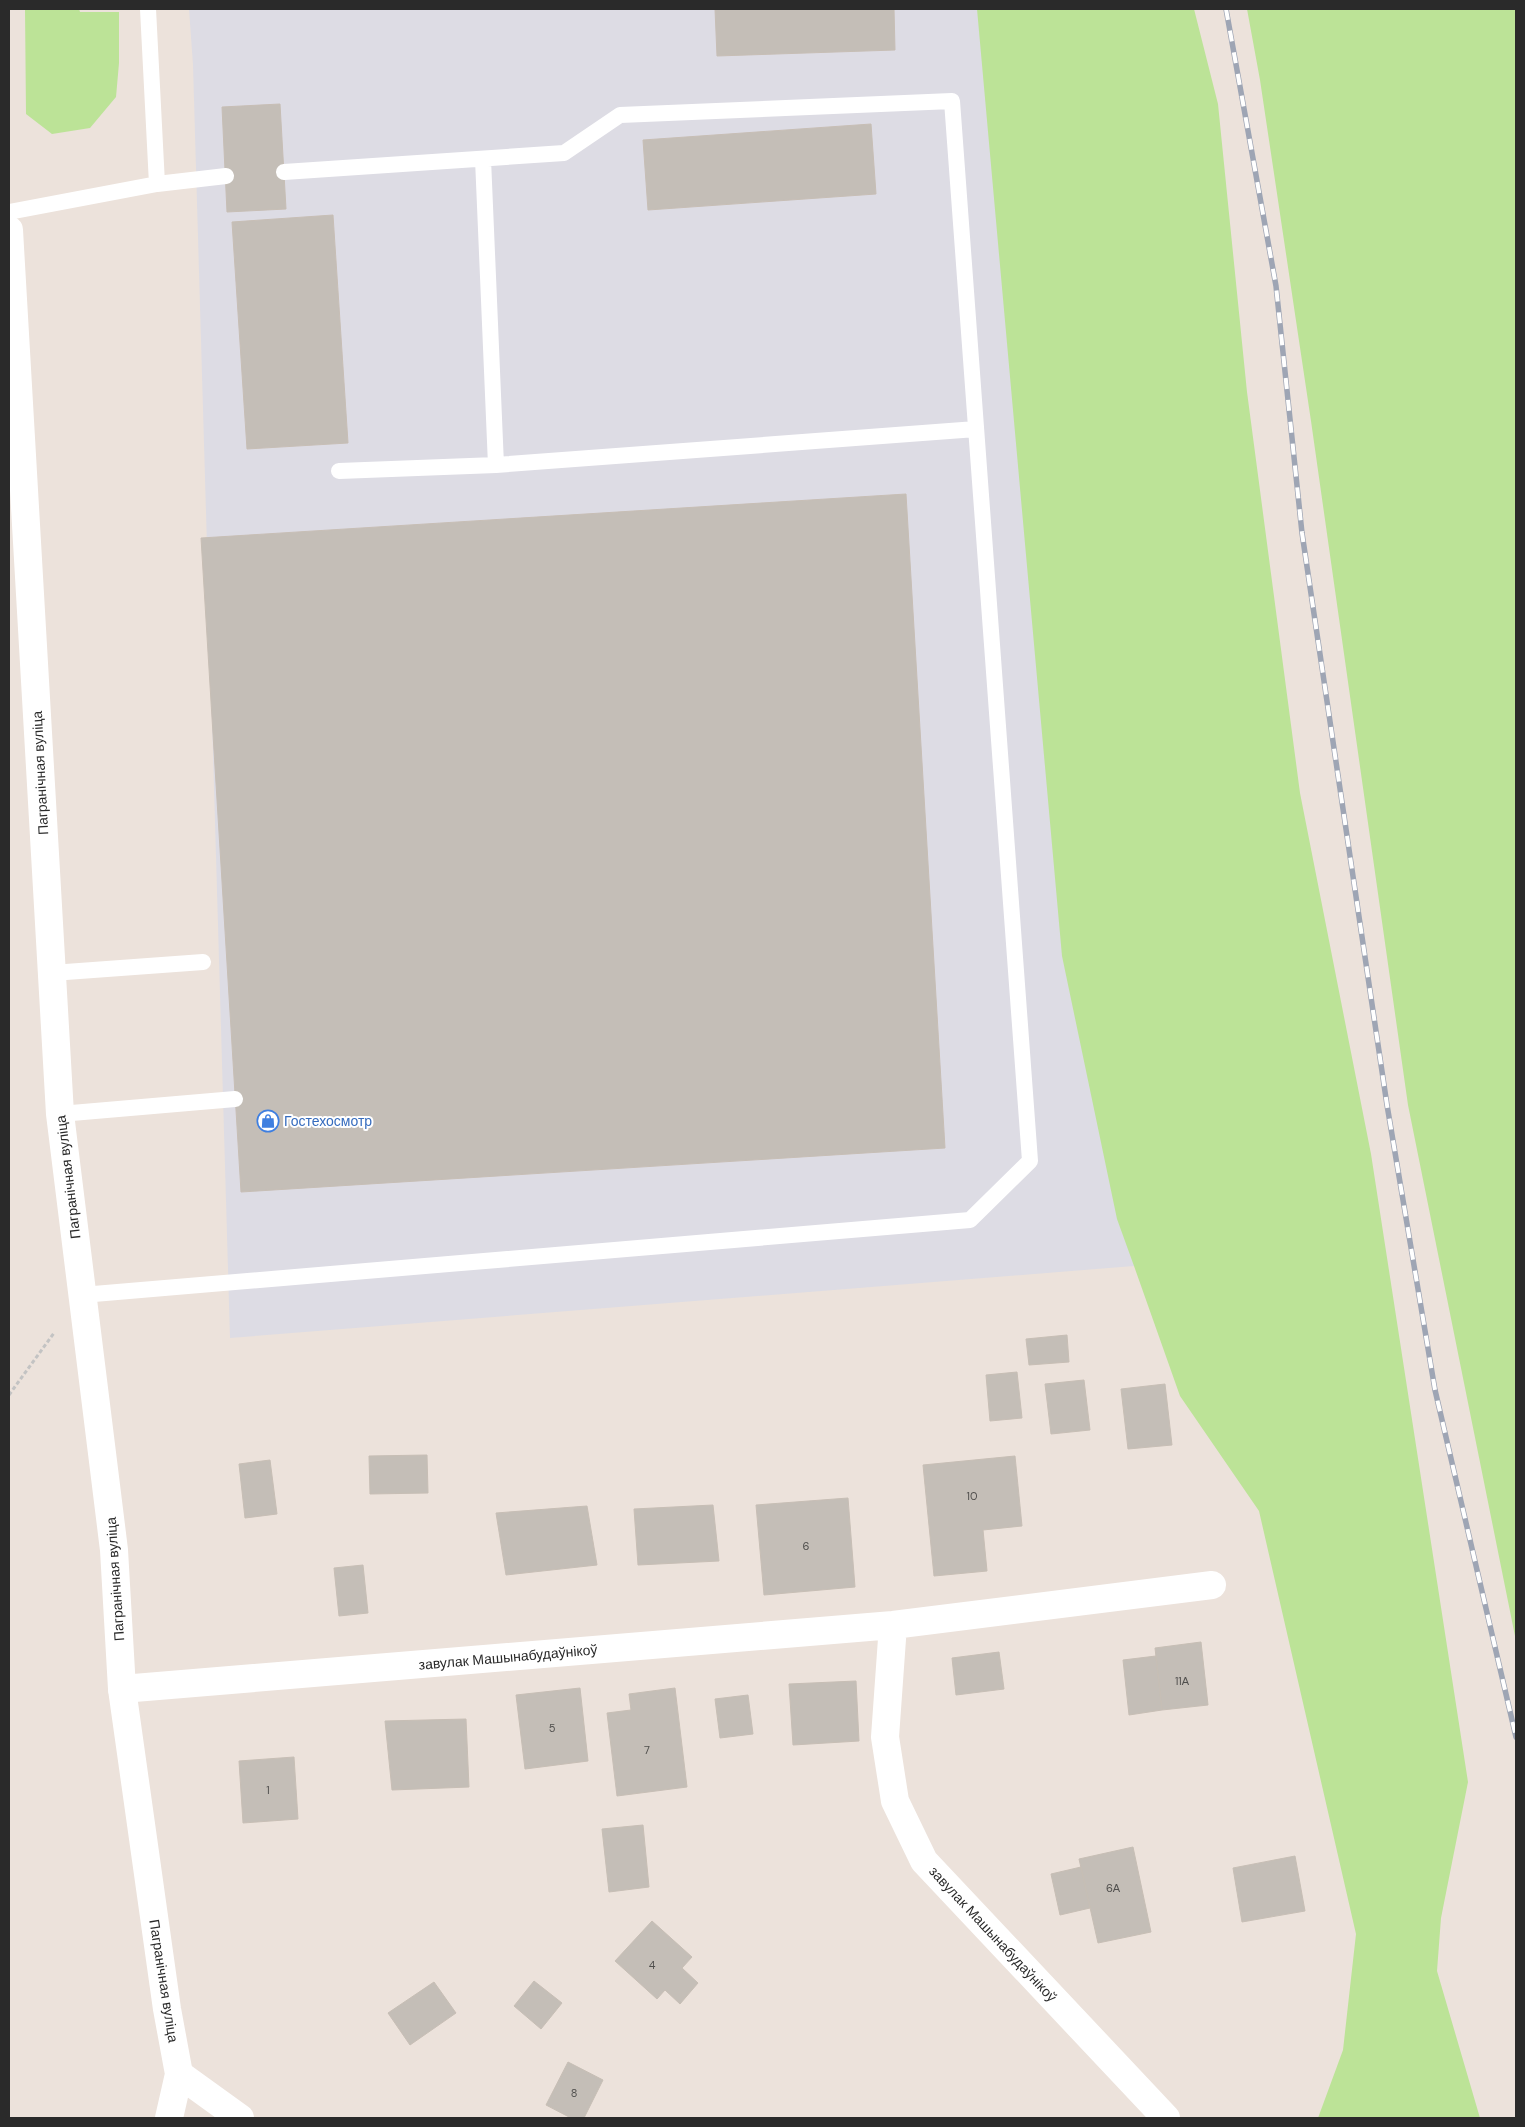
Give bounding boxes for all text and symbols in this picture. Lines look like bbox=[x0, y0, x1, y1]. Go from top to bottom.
street label: Пагранічная вуліца bbox=[28, 710, 52, 836]
shop icon: Гостехосмотр bbox=[256, 1109, 280, 1133]
place label: Гостехосмотр bbox=[284, 1112, 372, 1130]
street label: Пагранічная вуліца bbox=[51, 1114, 85, 1240]
house number: 10 bbox=[967, 1489, 977, 1503]
street label: Пагранічная вуліца bbox=[102, 1516, 128, 1642]
house number: 6 bbox=[803, 1539, 810, 1553]
street label: завулак Машынабудаўнікоў bbox=[418, 1640, 598, 1674]
house number: 11А bbox=[1175, 1674, 1190, 1688]
house number: 5 bbox=[549, 1721, 556, 1735]
house number: 7 bbox=[644, 1743, 650, 1757]
house number: 1 bbox=[266, 1783, 270, 1797]
street label: завулак Машынабудаўнікоў bbox=[925, 1862, 1061, 2006]
house number: 6А bbox=[1106, 1881, 1121, 1895]
street label: Пагранічная вуліца bbox=[145, 1918, 183, 2044]
house number: 4 bbox=[649, 1958, 656, 1972]
house number: 8 bbox=[571, 2086, 577, 2100]

